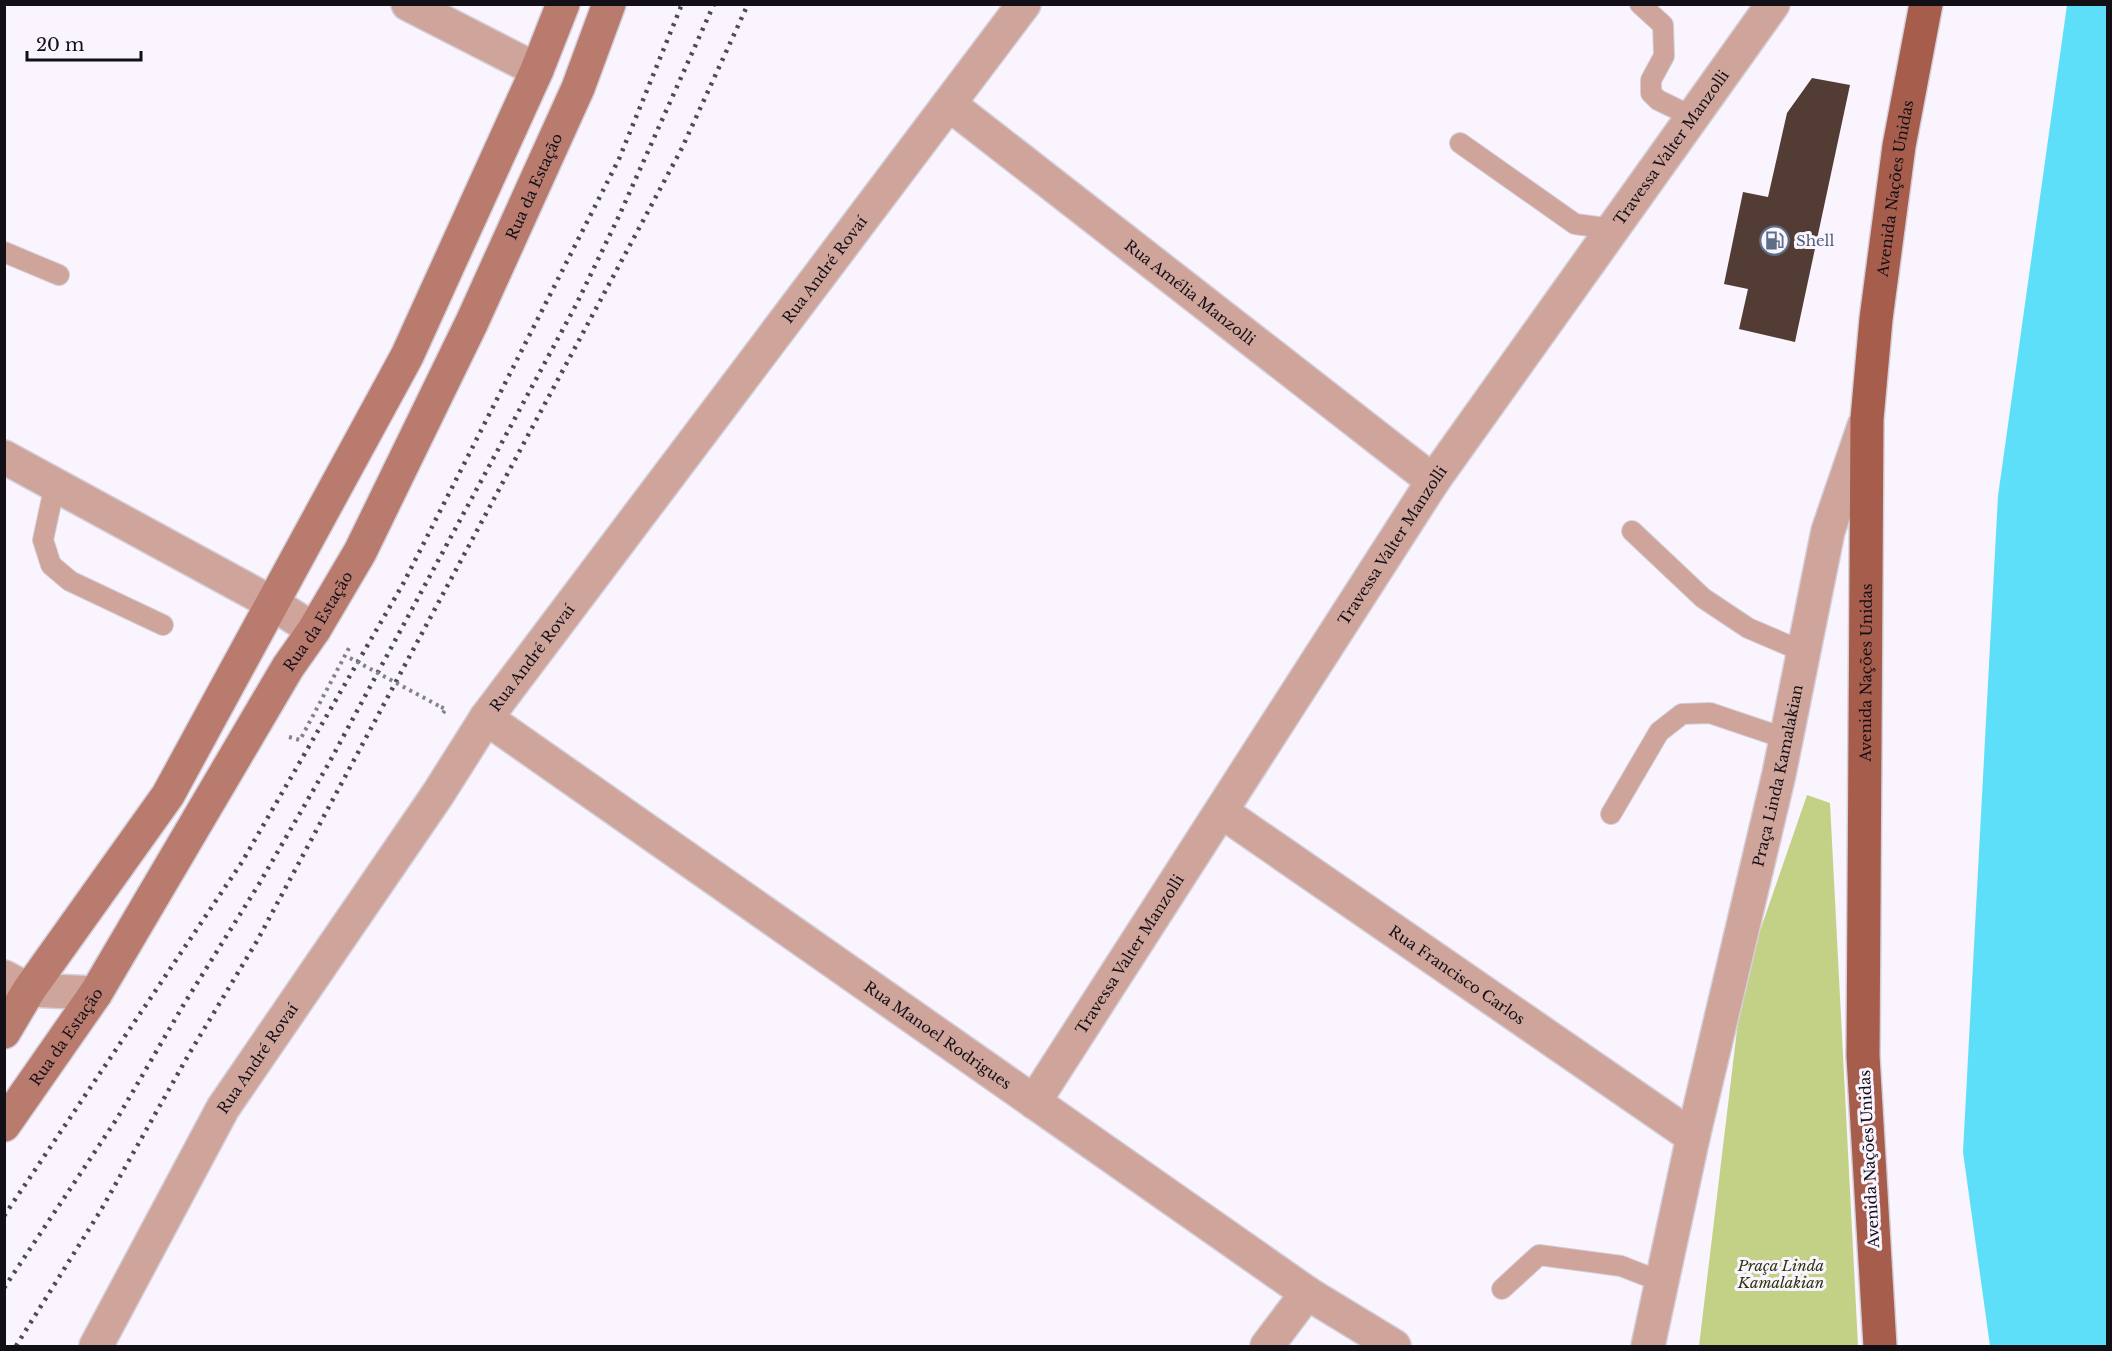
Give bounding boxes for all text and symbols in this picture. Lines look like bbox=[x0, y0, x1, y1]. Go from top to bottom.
scale bar bbox=[27, 24, 141, 62]
text: 20 m bbox=[36, 34, 84, 56]
street label: Travessa Valter Manzolli bbox=[1609, 66, 1733, 229]
street label: Avenida Nações Unidas bbox=[1872, 98, 1917, 279]
street label: Rua da Estação bbox=[501, 130, 566, 242]
street label: Rua André Rovaí bbox=[778, 211, 871, 327]
fuel station icon: Shell bbox=[1759, 224, 1791, 256]
place label: Shell bbox=[1796, 231, 1834, 250]
street label: Rua Amélia Manzolli bbox=[1121, 235, 1260, 349]
street label: Travessa Valter Manzolli bbox=[1334, 462, 1451, 628]
street label: Rua da Estação bbox=[279, 567, 356, 675]
street label: Avenida Nações Unidas bbox=[1855, 583, 1875, 763]
street label: Rua André Rovaí bbox=[485, 599, 579, 715]
street label: Praça Linda Kamalakian bbox=[1748, 683, 1806, 868]
street label: Travessa Valter Manzolli bbox=[1071, 871, 1187, 1037]
street label: Rua Francisco Carlos bbox=[1386, 921, 1529, 1028]
street label: Rua Manoel Rodrigues bbox=[861, 977, 1016, 1093]
street label: Rua da Estação bbox=[25, 984, 106, 1089]
street label: Rua André Rovaí bbox=[213, 999, 302, 1117]
street label: Avenida Nações Unidas bbox=[1855, 1069, 1883, 1249]
park label: Praça Linda Kamalakian bbox=[1737, 1256, 1824, 1292]

